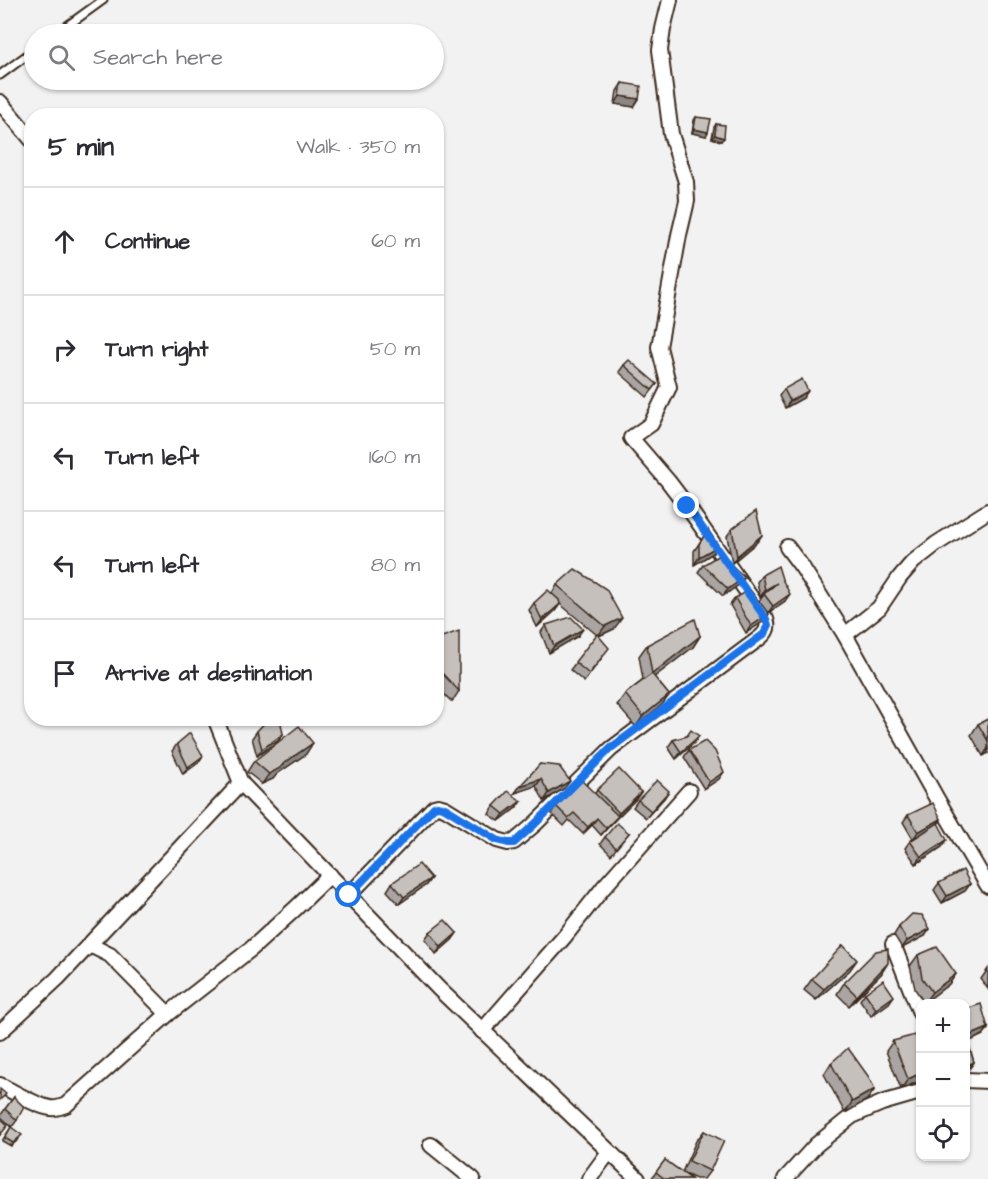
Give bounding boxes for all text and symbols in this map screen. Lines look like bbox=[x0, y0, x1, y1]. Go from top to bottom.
search box bbox=[24, 24, 444, 90]
icon: search bbox=[45, 41, 78, 74]
text: Search here bbox=[93, 42, 223, 73]
text: 5 min bbox=[48, 129, 114, 165]
text: Walk · 350 m bbox=[296, 133, 420, 161]
icon: ahead bbox=[48, 225, 81, 258]
text: Continue bbox=[105, 226, 190, 257]
text: 60 m bbox=[371, 227, 420, 255]
icon: right bbox=[48, 333, 81, 366]
text: Turn right bbox=[105, 334, 208, 365]
text: 50 m bbox=[370, 335, 420, 363]
icon: left bbox=[48, 441, 81, 474]
text: Turn left bbox=[105, 442, 199, 473]
text: 160 m bbox=[369, 443, 420, 471]
route end bbox=[673, 492, 699, 518]
icon: left bbox=[48, 549, 81, 582]
text: Turn left bbox=[105, 550, 199, 581]
text: 80 m bbox=[371, 551, 420, 579]
icon: arrive bbox=[48, 657, 81, 690]
text: Arrive at destination bbox=[105, 658, 312, 689]
route start bbox=[335, 881, 361, 907]
map controls bbox=[916, 999, 970, 1161]
button: + bbox=[916, 999, 970, 1053]
button: − bbox=[916, 1053, 970, 1107]
button: locate bbox=[916, 1107, 970, 1161]

